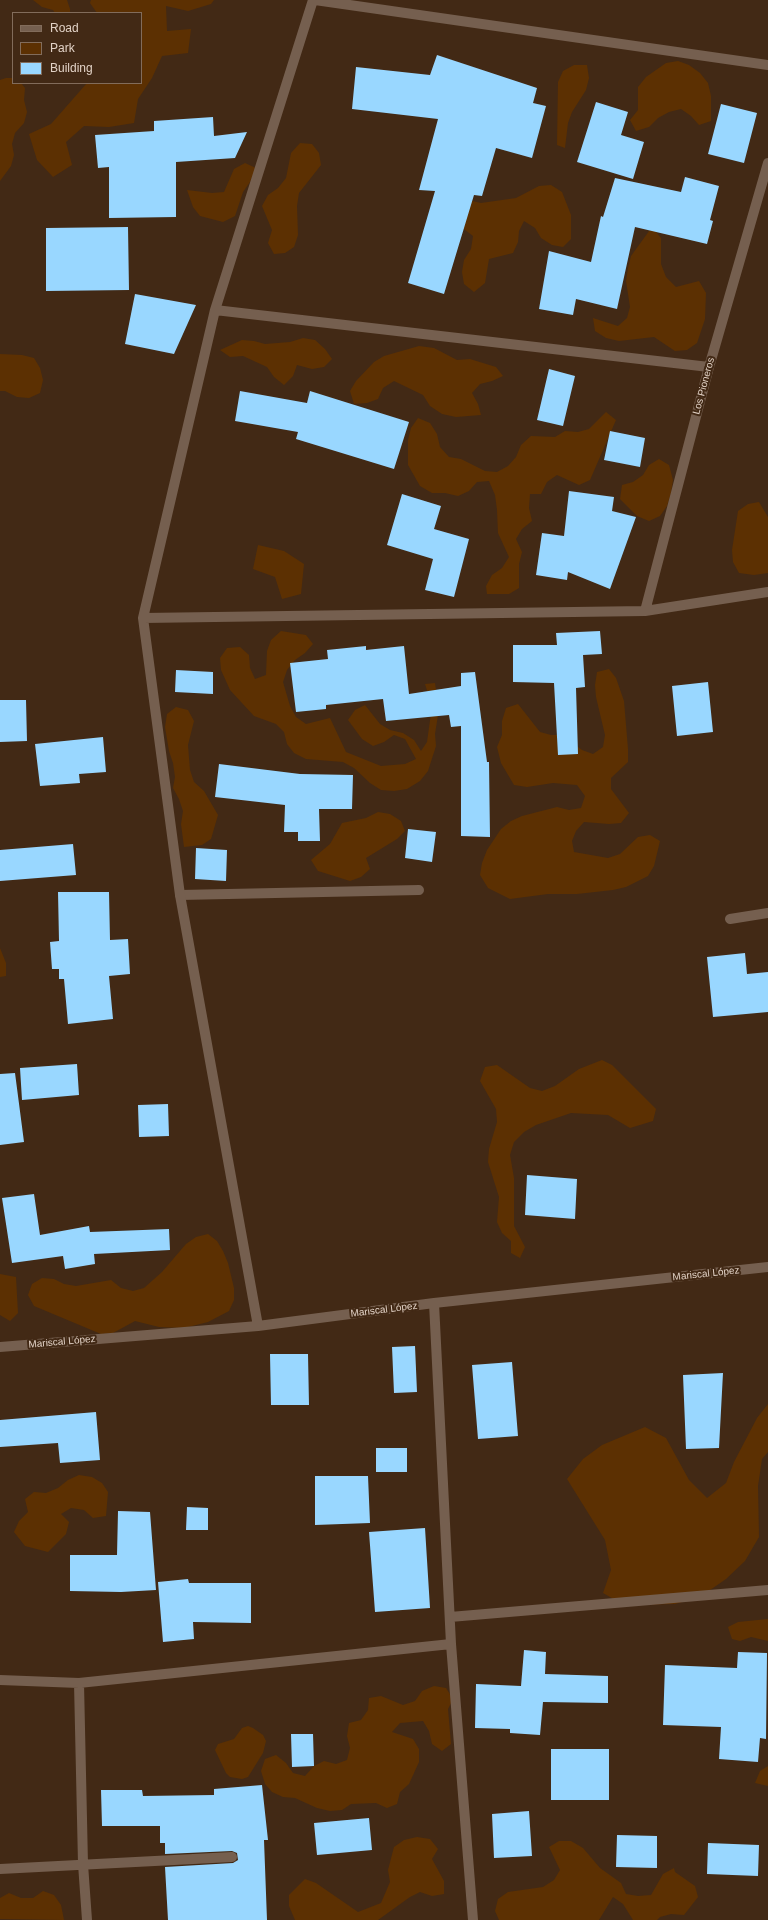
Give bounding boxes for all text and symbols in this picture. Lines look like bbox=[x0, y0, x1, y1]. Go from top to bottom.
legend bbox=[12, 12, 142, 84]
text: Road bbox=[50, 21, 79, 35]
text: Park bbox=[50, 41, 75, 55]
text: Building bbox=[50, 61, 93, 75]
street label: Los Pioneros bbox=[691, 356, 717, 416]
street label: Mariscal López bbox=[672, 1265, 740, 1283]
street label: Mariscal López bbox=[350, 1300, 418, 1320]
street label: Mariscal López bbox=[28, 1333, 96, 1351]

